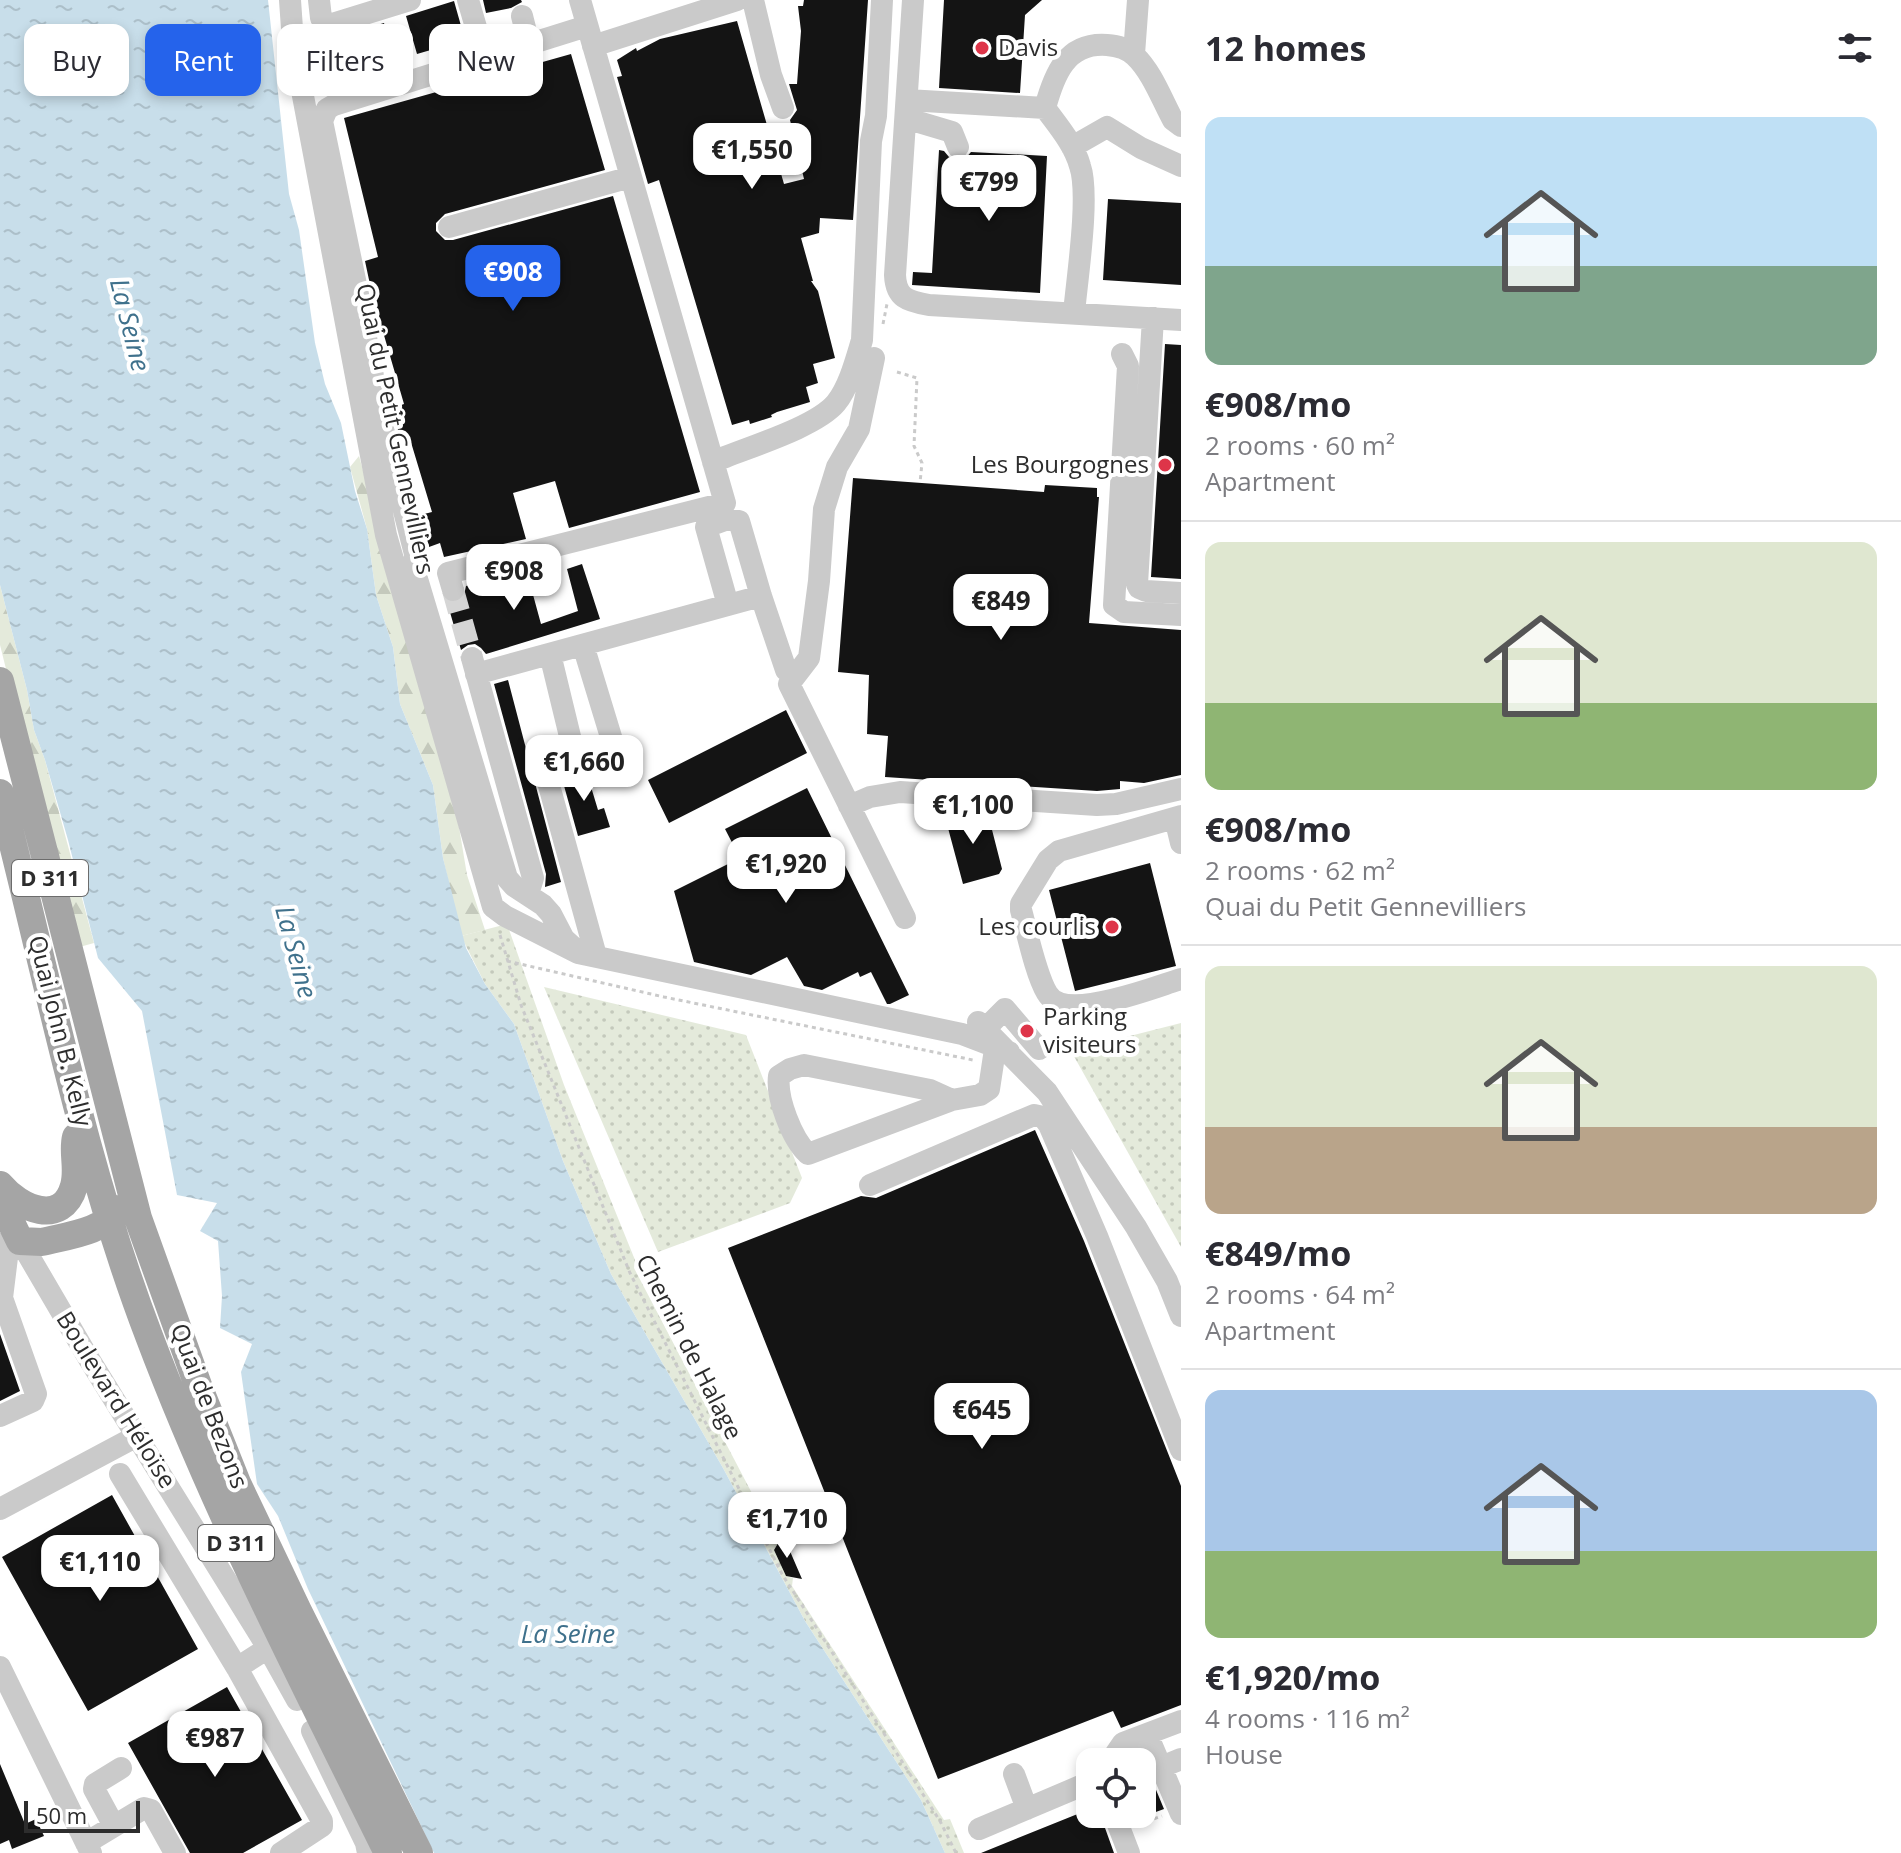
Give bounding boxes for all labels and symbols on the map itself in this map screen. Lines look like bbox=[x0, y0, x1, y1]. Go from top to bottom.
place label: Davis bbox=[998, 30, 1058, 63]
marker: Davis bbox=[973, 39, 991, 57]
pin: €1,550 bbox=[687, 123, 817, 191]
pin: €799 bbox=[942, 155, 1036, 223]
pin: €908 bbox=[466, 245, 560, 313]
water label: La Seine bbox=[102, 275, 160, 375]
street label: Quai du Petit Gennevilliers bbox=[349, 280, 443, 577]
place label: Les Bourgognes bbox=[971, 447, 1149, 480]
marker: Les Bourgognes bbox=[1156, 456, 1174, 474]
pin: €908 bbox=[467, 544, 561, 612]
pin: €849 bbox=[954, 574, 1048, 642]
pin: €1,660 bbox=[519, 735, 649, 803]
pin: €1,100 bbox=[908, 778, 1038, 846]
pin: €1,920 bbox=[721, 837, 851, 905]
road number: D 311 bbox=[12, 860, 88, 896]
water label: La Seine bbox=[267, 901, 327, 1002]
place label: Les courlis bbox=[978, 909, 1096, 942]
marker: Les courlis bbox=[1103, 918, 1121, 936]
street label: Quai John B. Kelly bbox=[22, 932, 101, 1131]
place label: Parking visiteurs bbox=[1043, 999, 1137, 1060]
marker: Parking visiteurs bbox=[1018, 1022, 1036, 1040]
street label: Chemin de Halage bbox=[629, 1248, 751, 1445]
street label: Boulevard Héloïse bbox=[50, 1304, 185, 1494]
street label: Quai de Bezons bbox=[164, 1318, 257, 1493]
pin: €645 bbox=[935, 1383, 1029, 1451]
pin: €1,710 bbox=[722, 1492, 852, 1560]
road number: D 311 bbox=[198, 1525, 274, 1561]
pin: €1,110 bbox=[35, 1535, 165, 1603]
water label: La Seine bbox=[521, 1615, 615, 1651]
pin: €987 bbox=[168, 1711, 262, 1779]
scale bar bbox=[24, 1797, 140, 1833]

